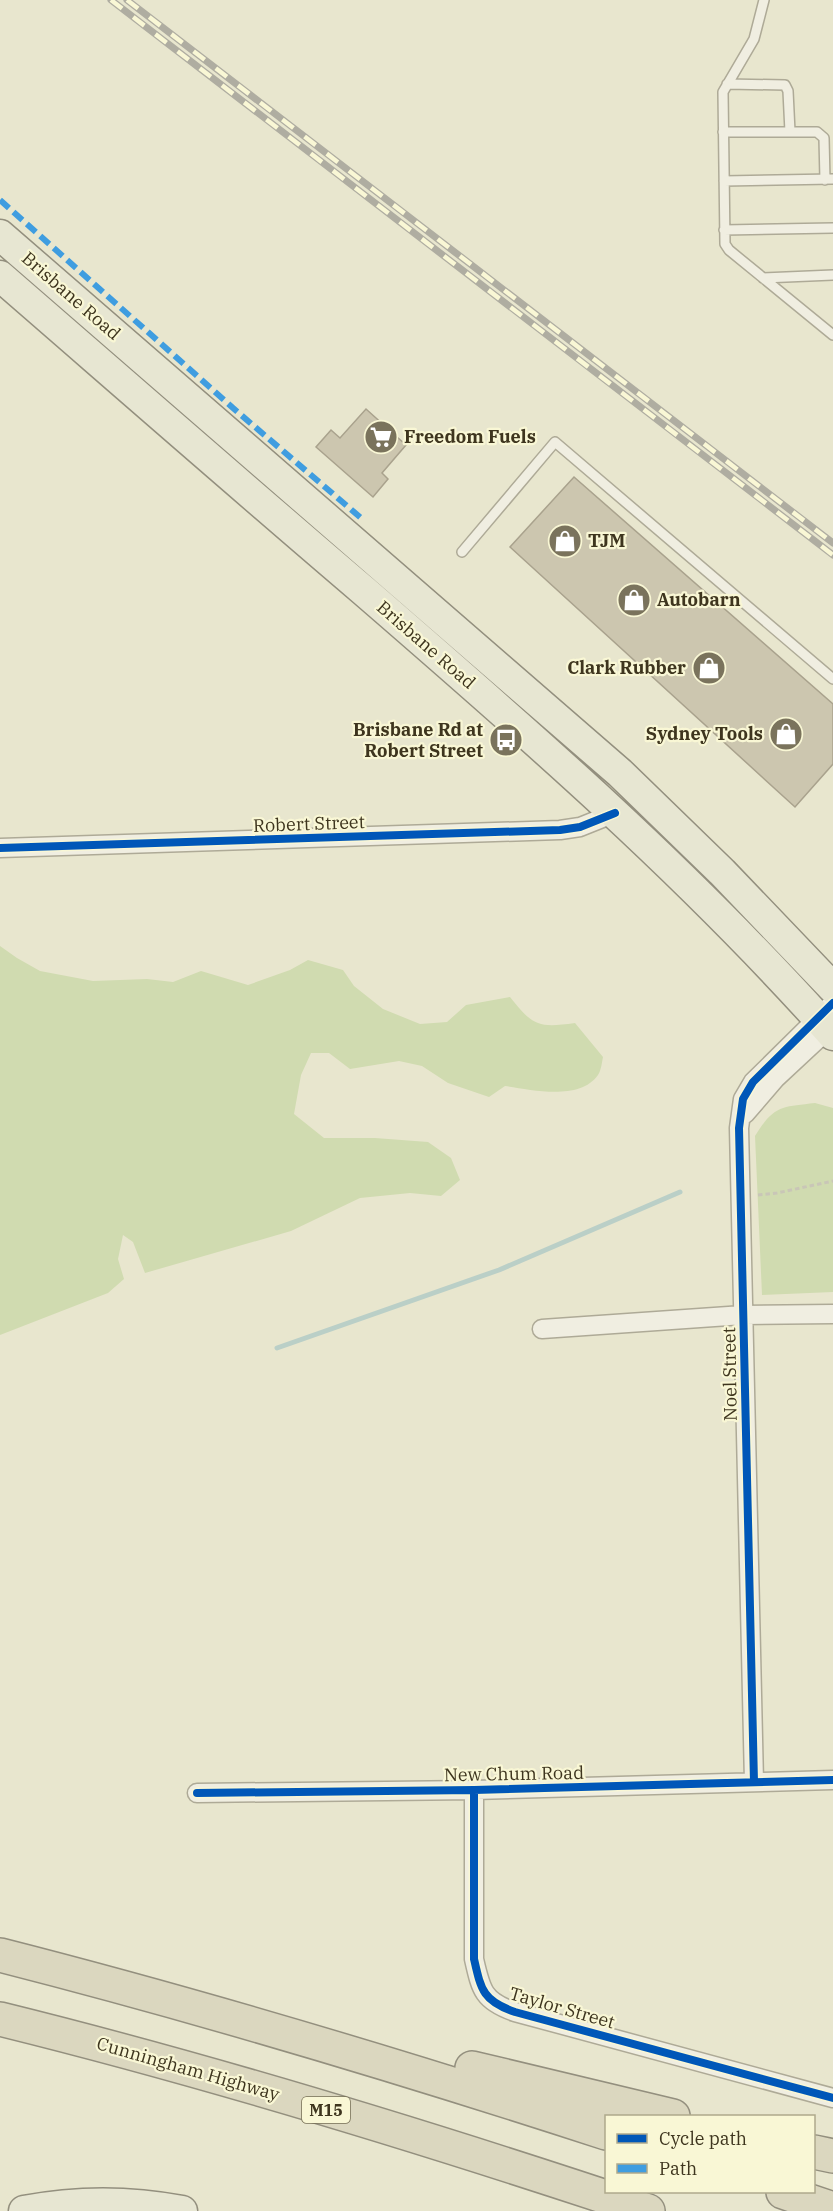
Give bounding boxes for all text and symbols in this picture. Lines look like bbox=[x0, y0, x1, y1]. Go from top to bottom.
street label: Brisbane Road bbox=[17, 246, 126, 345]
supermarket icon: Freedom Fuels bbox=[363, 419, 399, 455]
place label: Freedom Fuels bbox=[404, 425, 536, 448]
shop icon: TJM bbox=[547, 523, 583, 559]
place label: TJM bbox=[588, 529, 625, 552]
shop icon: Autobarn bbox=[616, 582, 652, 618]
place label: Autobarn bbox=[657, 588, 741, 611]
street label: Brisbane Road bbox=[372, 595, 481, 694]
shop icon: Clark Rubber bbox=[691, 650, 727, 686]
place label: Clark Rubber bbox=[567, 656, 686, 679]
shop icon: Sydney Tools bbox=[768, 716, 804, 752]
place label: Brisbane Rd at Robert Street bbox=[353, 718, 483, 762]
bus stop icon: Brisbane Rd at Robert Street bbox=[488, 722, 524, 758]
place label: Sydney Tools bbox=[646, 722, 763, 745]
street label: Robert Street bbox=[253, 810, 365, 837]
street label: Noel Street bbox=[717, 1327, 742, 1421]
street label: New Chum Road bbox=[444, 1761, 584, 1786]
street label: Taylor Street bbox=[507, 1982, 617, 2034]
street label: Cunningham Highway bbox=[94, 2031, 282, 2106]
road number: M15 bbox=[302, 2097, 350, 2123]
legend bbox=[605, 2115, 815, 2193]
text: Cycle path bbox=[659, 2127, 747, 2150]
text: Path bbox=[659, 2157, 697, 2180]

